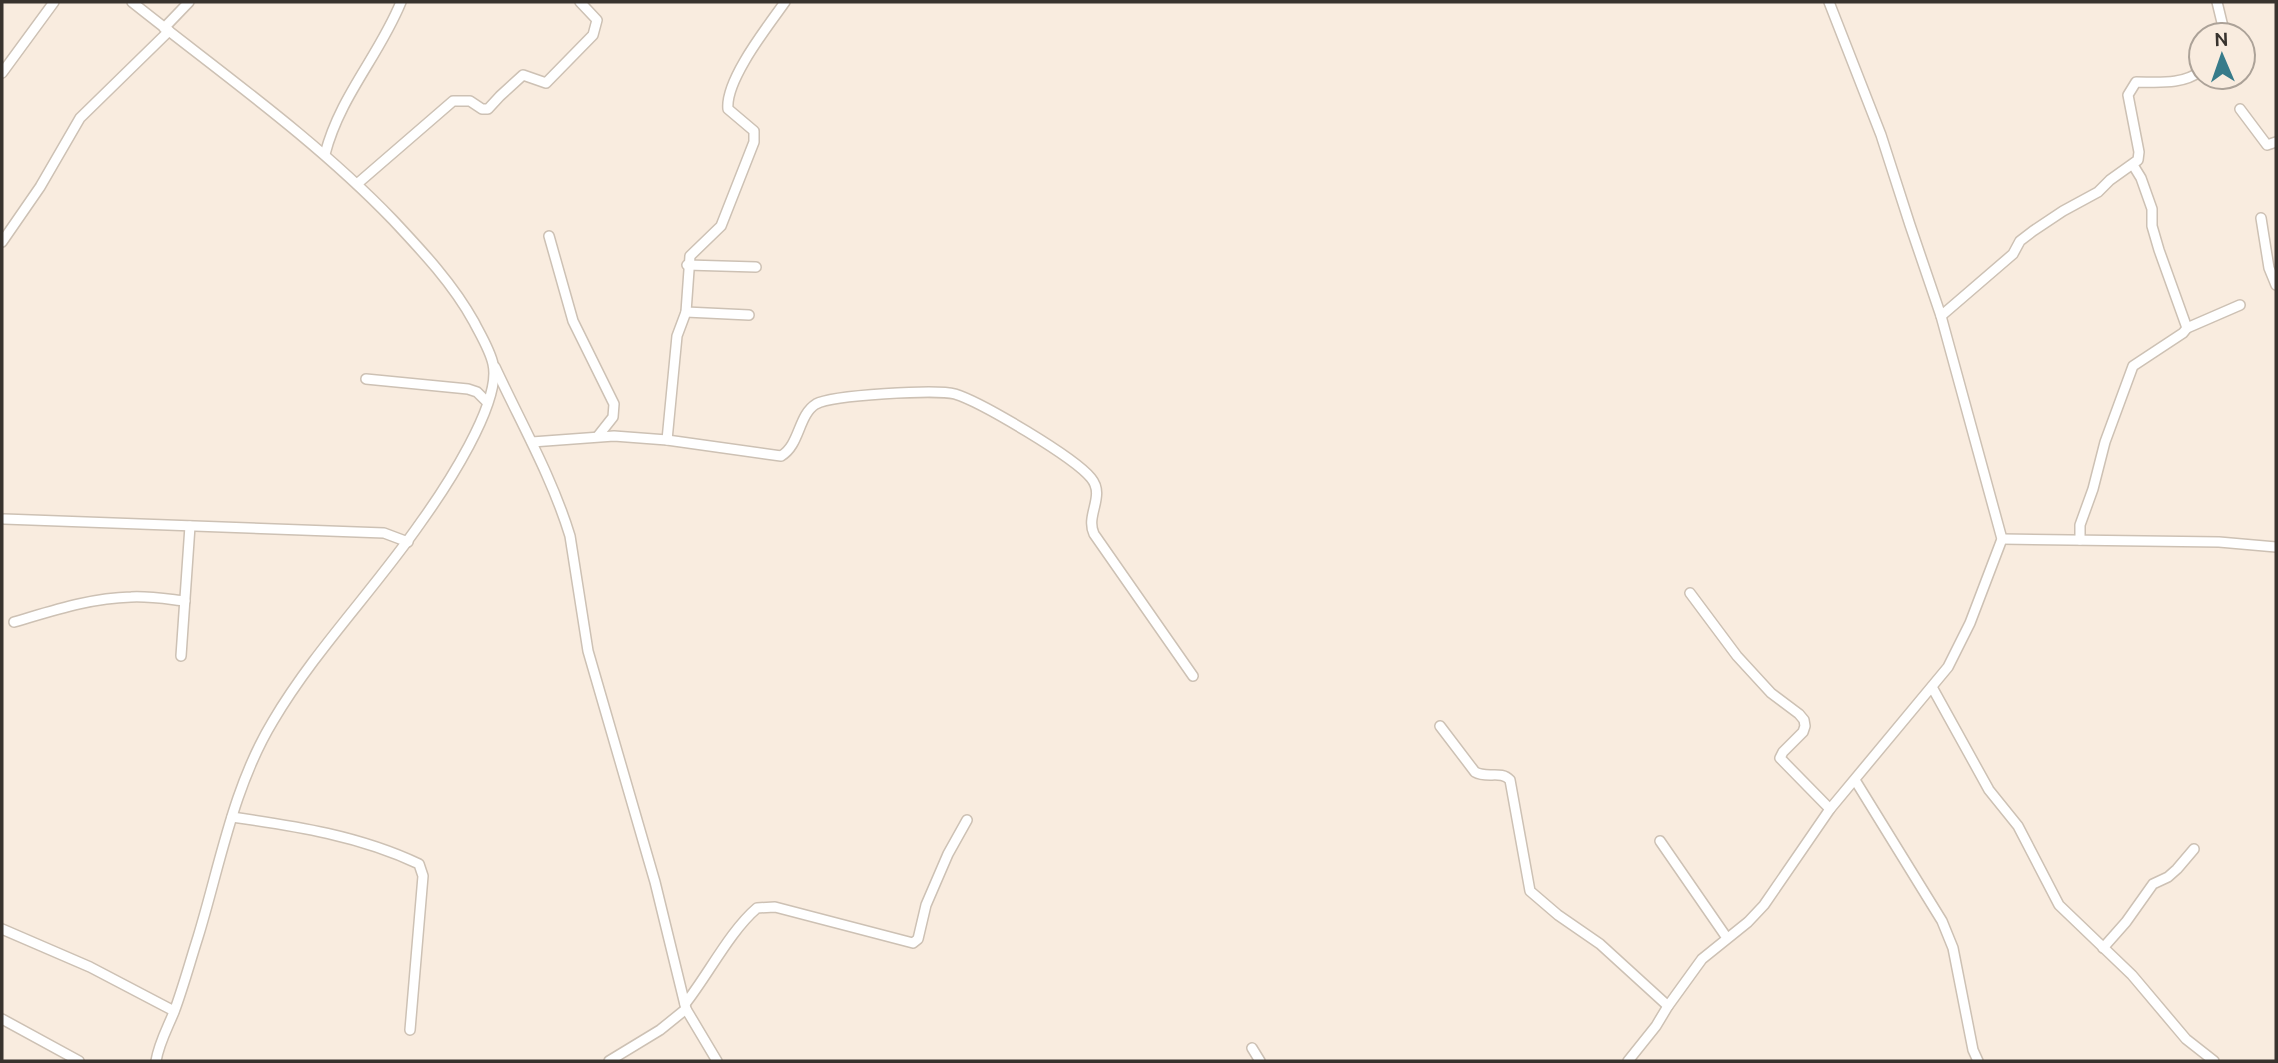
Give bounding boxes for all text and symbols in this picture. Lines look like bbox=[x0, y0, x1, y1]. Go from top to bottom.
north arrow bbox=[2187, 21, 2257, 91]
text: N bbox=[2214, 28, 2229, 50]

